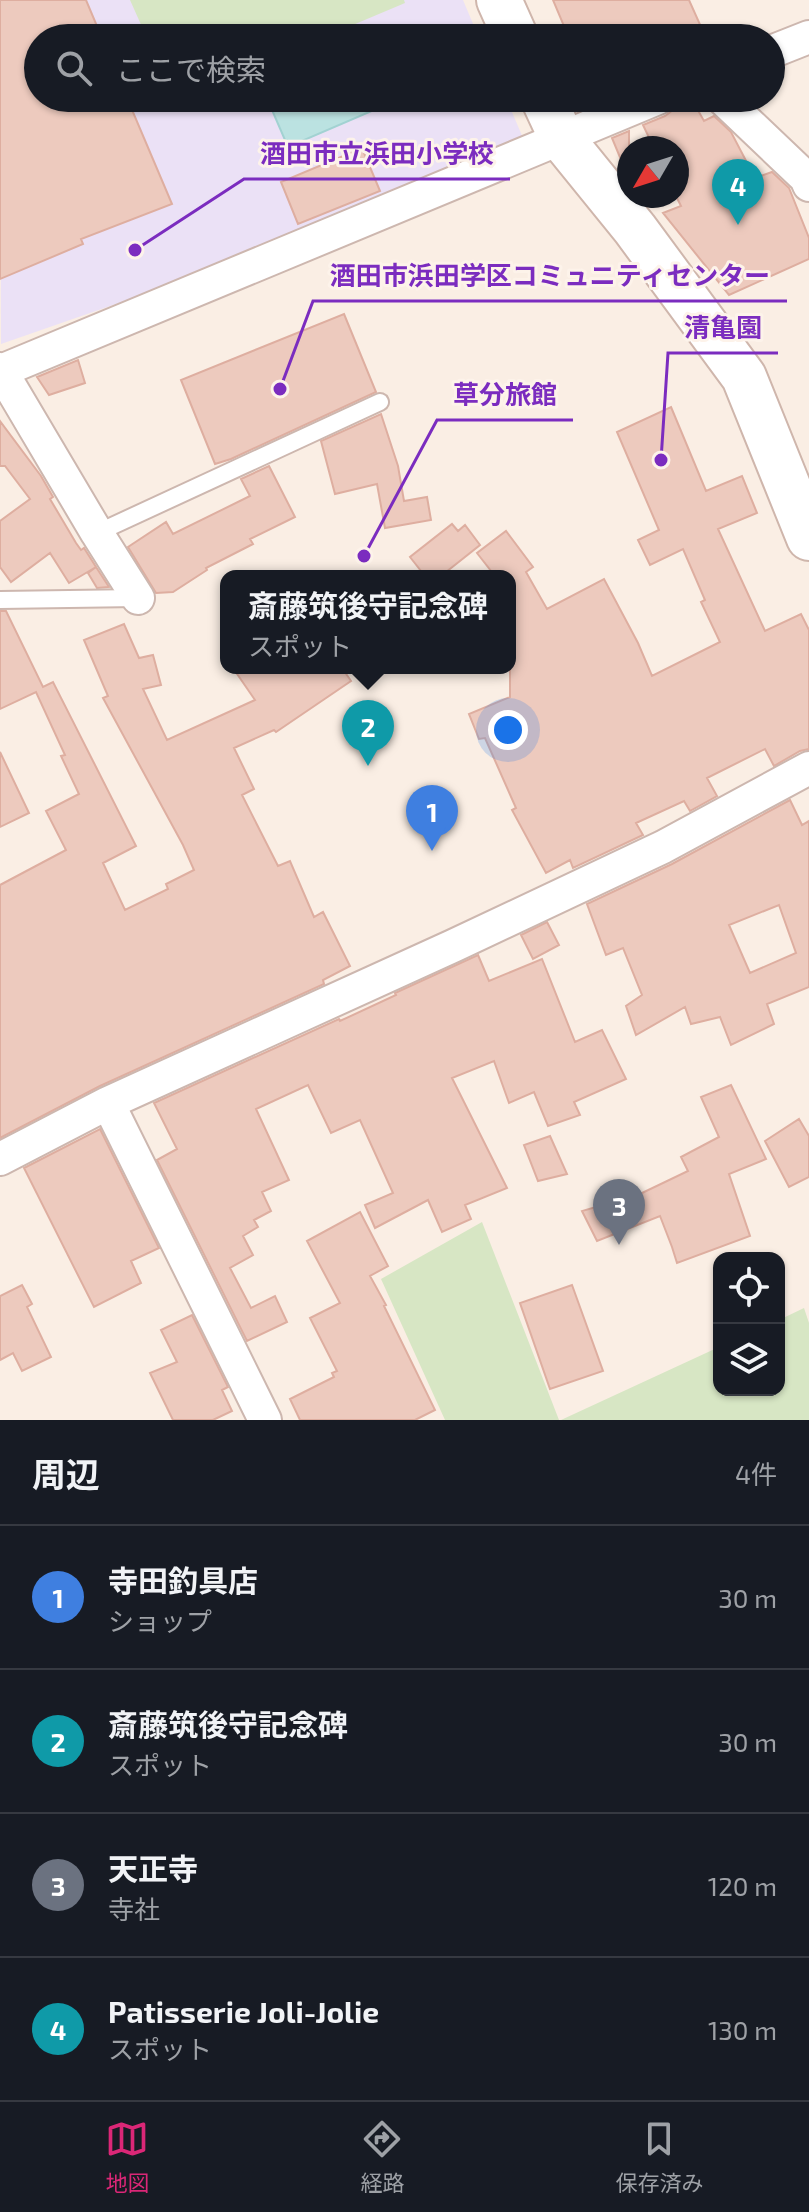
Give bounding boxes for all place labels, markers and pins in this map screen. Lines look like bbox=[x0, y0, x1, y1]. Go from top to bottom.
callout: 酒田市立浜田小学校 bbox=[244, 129, 510, 179]
pin: 4 bbox=[712, 159, 764, 225]
callout: 酒田市浜田学区コミュニティセンター bbox=[313, 251, 787, 301]
callout: 清亀園 bbox=[668, 303, 778, 353]
callout: 草分旅館 bbox=[437, 370, 573, 420]
pin: 2 bbox=[342, 700, 394, 766]
pin: 1 bbox=[406, 785, 458, 851]
pin: 3 bbox=[593, 1179, 645, 1245]

